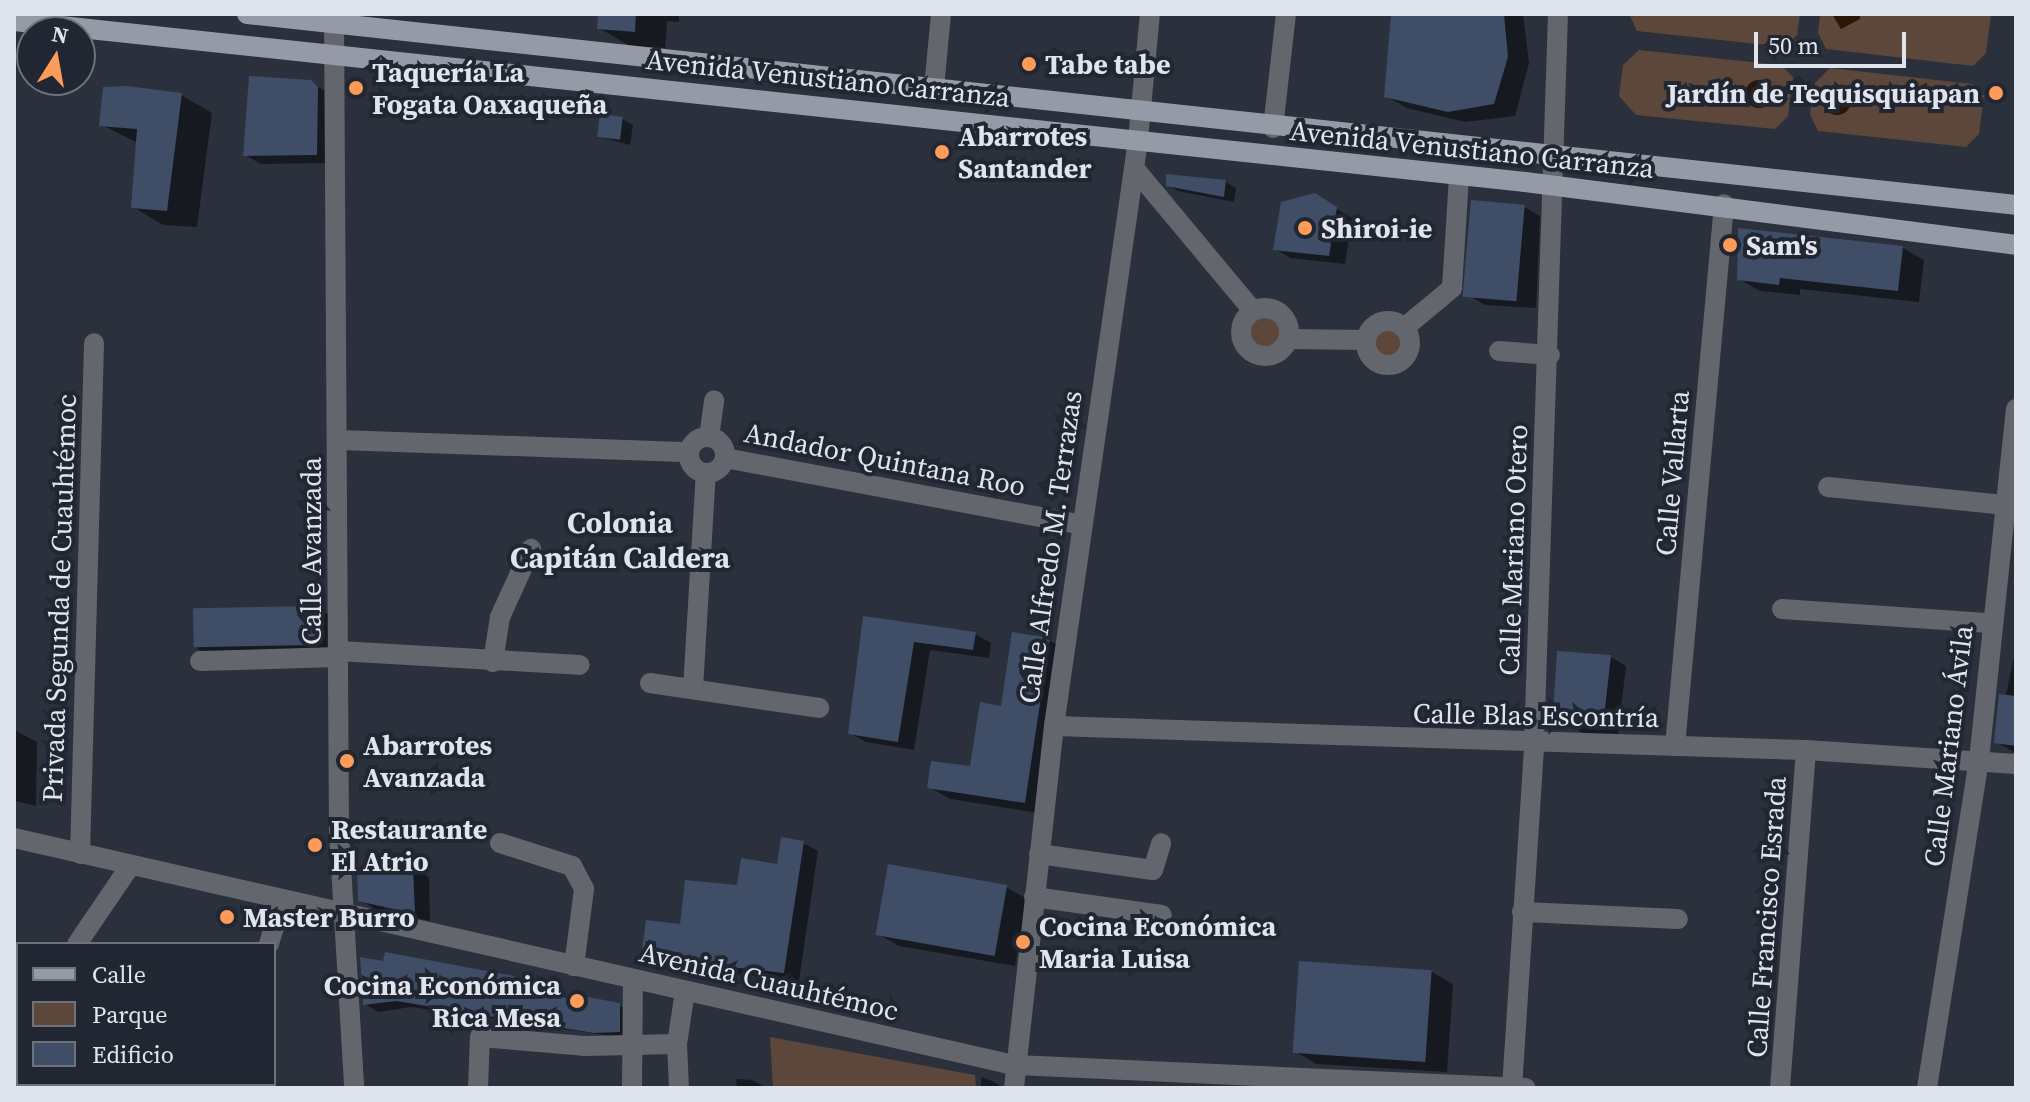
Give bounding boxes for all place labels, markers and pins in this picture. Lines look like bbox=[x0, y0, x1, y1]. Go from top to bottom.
place label: Tabe tabe bbox=[1045, 47, 1171, 81]
place label: Taquería La Fogata Oaxaqueña bbox=[372, 55, 607, 121]
marker: Tabe tabe bbox=[1020, 55, 1038, 73]
place label: Jardín de Tequisquiapan bbox=[1666, 76, 1980, 110]
marker: Taquería La Fogata Oaxaqueña bbox=[347, 79, 365, 97]
marker: Jardín de Tequisquiapan bbox=[1987, 84, 2005, 102]
place label: Abarrotes Santander bbox=[958, 119, 1091, 185]
marker: Abarrotes Santander bbox=[933, 143, 951, 161]
place label: Shiroi-ie bbox=[1321, 211, 1432, 245]
marker: Shiroi-ie bbox=[1296, 219, 1314, 237]
place label: Sam's bbox=[1746, 228, 1818, 262]
marker: Sam's bbox=[1721, 236, 1739, 254]
place label: Abarrotes Avanzada bbox=[363, 728, 492, 794]
marker: Abarrotes Avanzada bbox=[338, 752, 356, 770]
place label: Restaurante El Atrio bbox=[331, 812, 487, 878]
marker: Restaurante El Atrio bbox=[306, 836, 324, 854]
place label: Master Burro bbox=[243, 900, 415, 934]
marker: Master Burro bbox=[218, 908, 236, 926]
place label: Cocina Económica Maria Luisa bbox=[1039, 909, 1276, 975]
marker: Cocina Económica Maria Luisa bbox=[1014, 933, 1032, 951]
place label: Cocina Económica Rica Mesa bbox=[324, 968, 561, 1034]
marker: Cocina Económica Rica Mesa bbox=[568, 992, 586, 1010]

